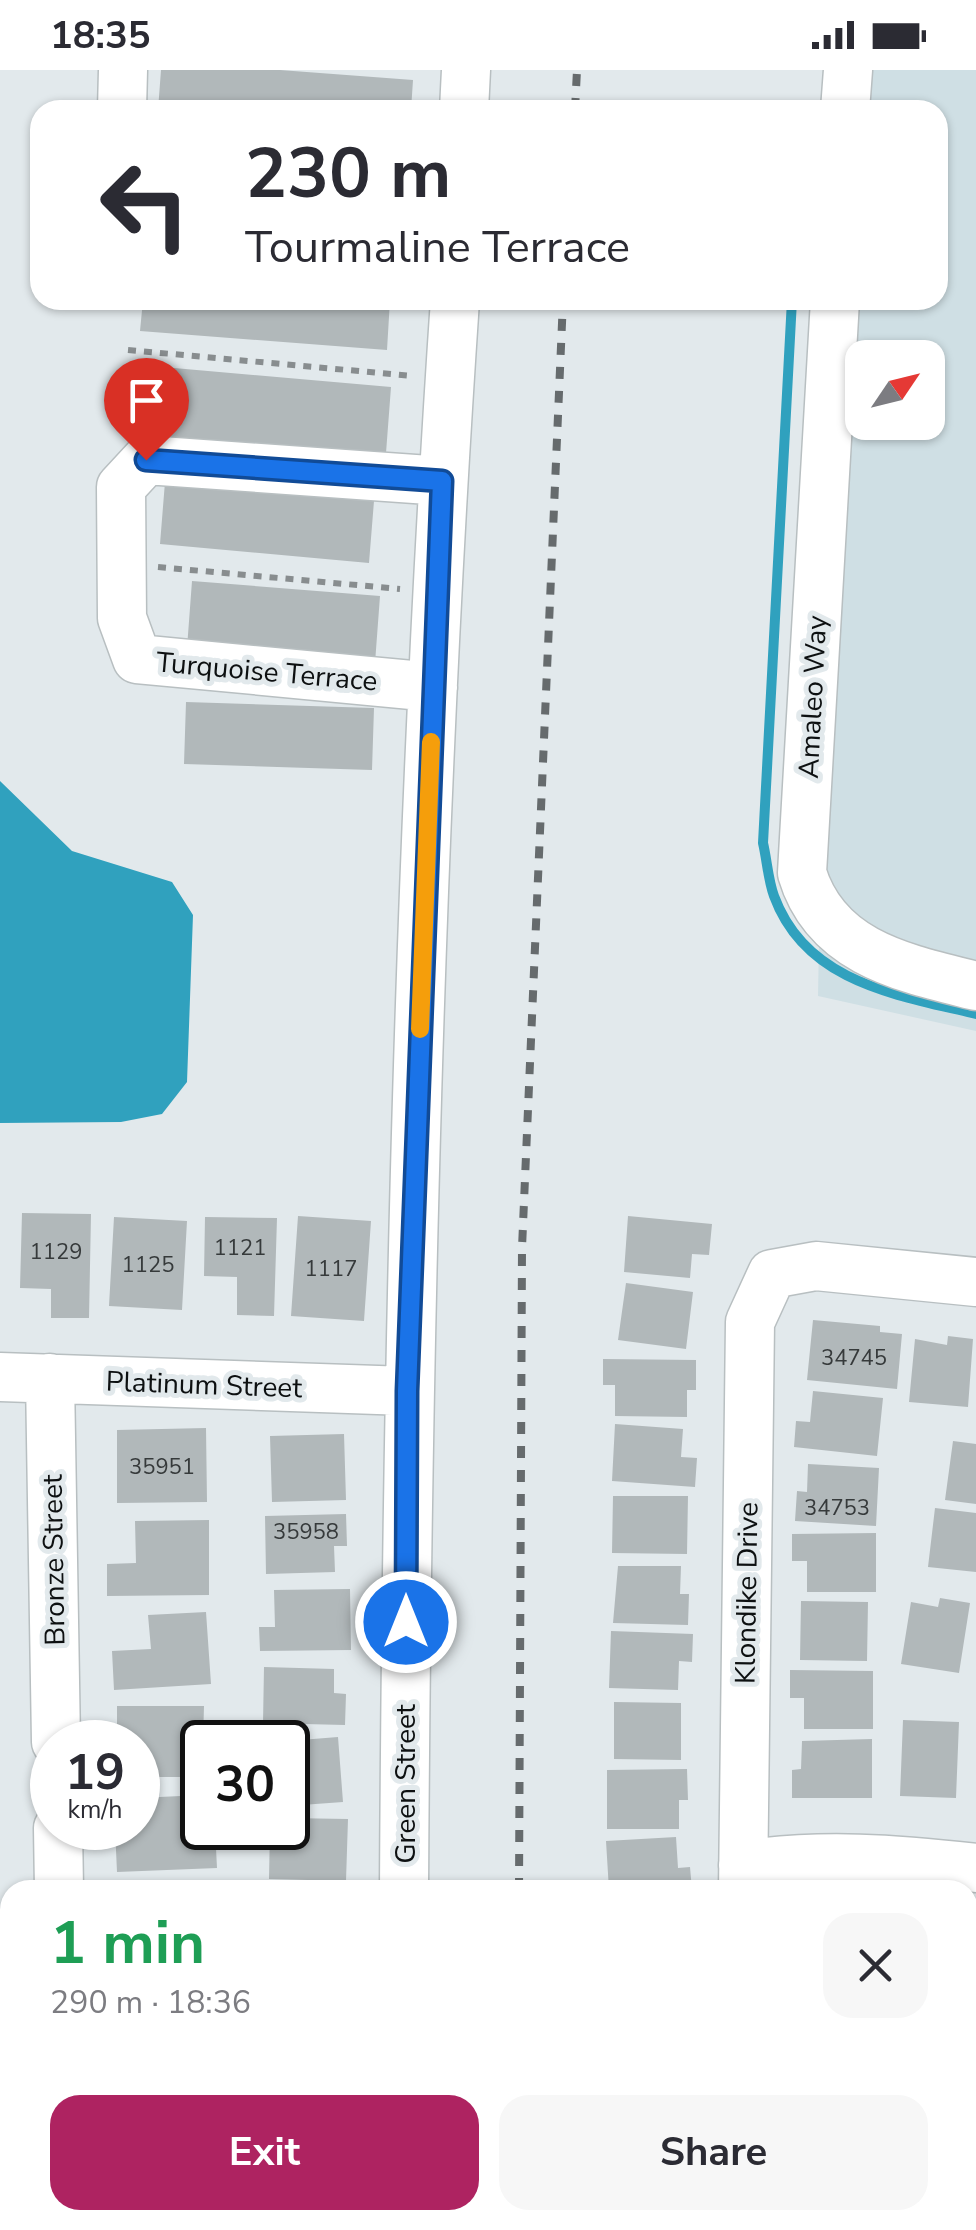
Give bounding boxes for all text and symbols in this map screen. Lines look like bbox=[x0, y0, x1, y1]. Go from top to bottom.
text: 18:35 bbox=[50, 10, 151, 61]
text: 230 m bbox=[245, 126, 451, 222]
icon: left bbox=[80, 140, 210, 270]
text: Tourmaline Terrace bbox=[245, 217, 630, 278]
north arrow bbox=[845, 340, 945, 440]
map controls bbox=[845, 340, 945, 440]
pin bbox=[104, 358, 189, 461]
icon: arrive bbox=[119, 373, 174, 428]
street label: Amaleo Way bbox=[790, 614, 836, 780]
street label: Turquoise Terrace bbox=[155, 643, 379, 701]
house number: 1121 bbox=[214, 1233, 266, 1263]
house number: 1129 bbox=[30, 1237, 82, 1267]
house number: 1125 bbox=[122, 1250, 174, 1280]
house number: 1117 bbox=[305, 1254, 357, 1284]
house number: 34745 bbox=[821, 1343, 887, 1373]
street label: Platinum Street bbox=[105, 1363, 303, 1407]
house number: 35951 bbox=[129, 1452, 195, 1482]
street label: Bronze Street bbox=[34, 1474, 74, 1646]
house number: 34753 bbox=[804, 1493, 870, 1523]
street label: Klondike Drive bbox=[726, 1502, 768, 1684]
house number: 35958 bbox=[273, 1517, 339, 1547]
position arrow bbox=[354, 1570, 458, 1674]
street label: Green Street bbox=[387, 1704, 425, 1864]
speed limit sign: 30 bbox=[180, 1720, 310, 1850]
text: 19 bbox=[65, 1738, 125, 1807]
text: km/h bbox=[67, 1793, 123, 1827]
text: 1 min bbox=[50, 1902, 205, 1984]
button: close bbox=[823, 1913, 928, 2018]
text: 290 m · 18:36 bbox=[50, 1981, 251, 2024]
button: Exit bbox=[50, 2095, 479, 2210]
button: Share bbox=[499, 2095, 928, 2210]

